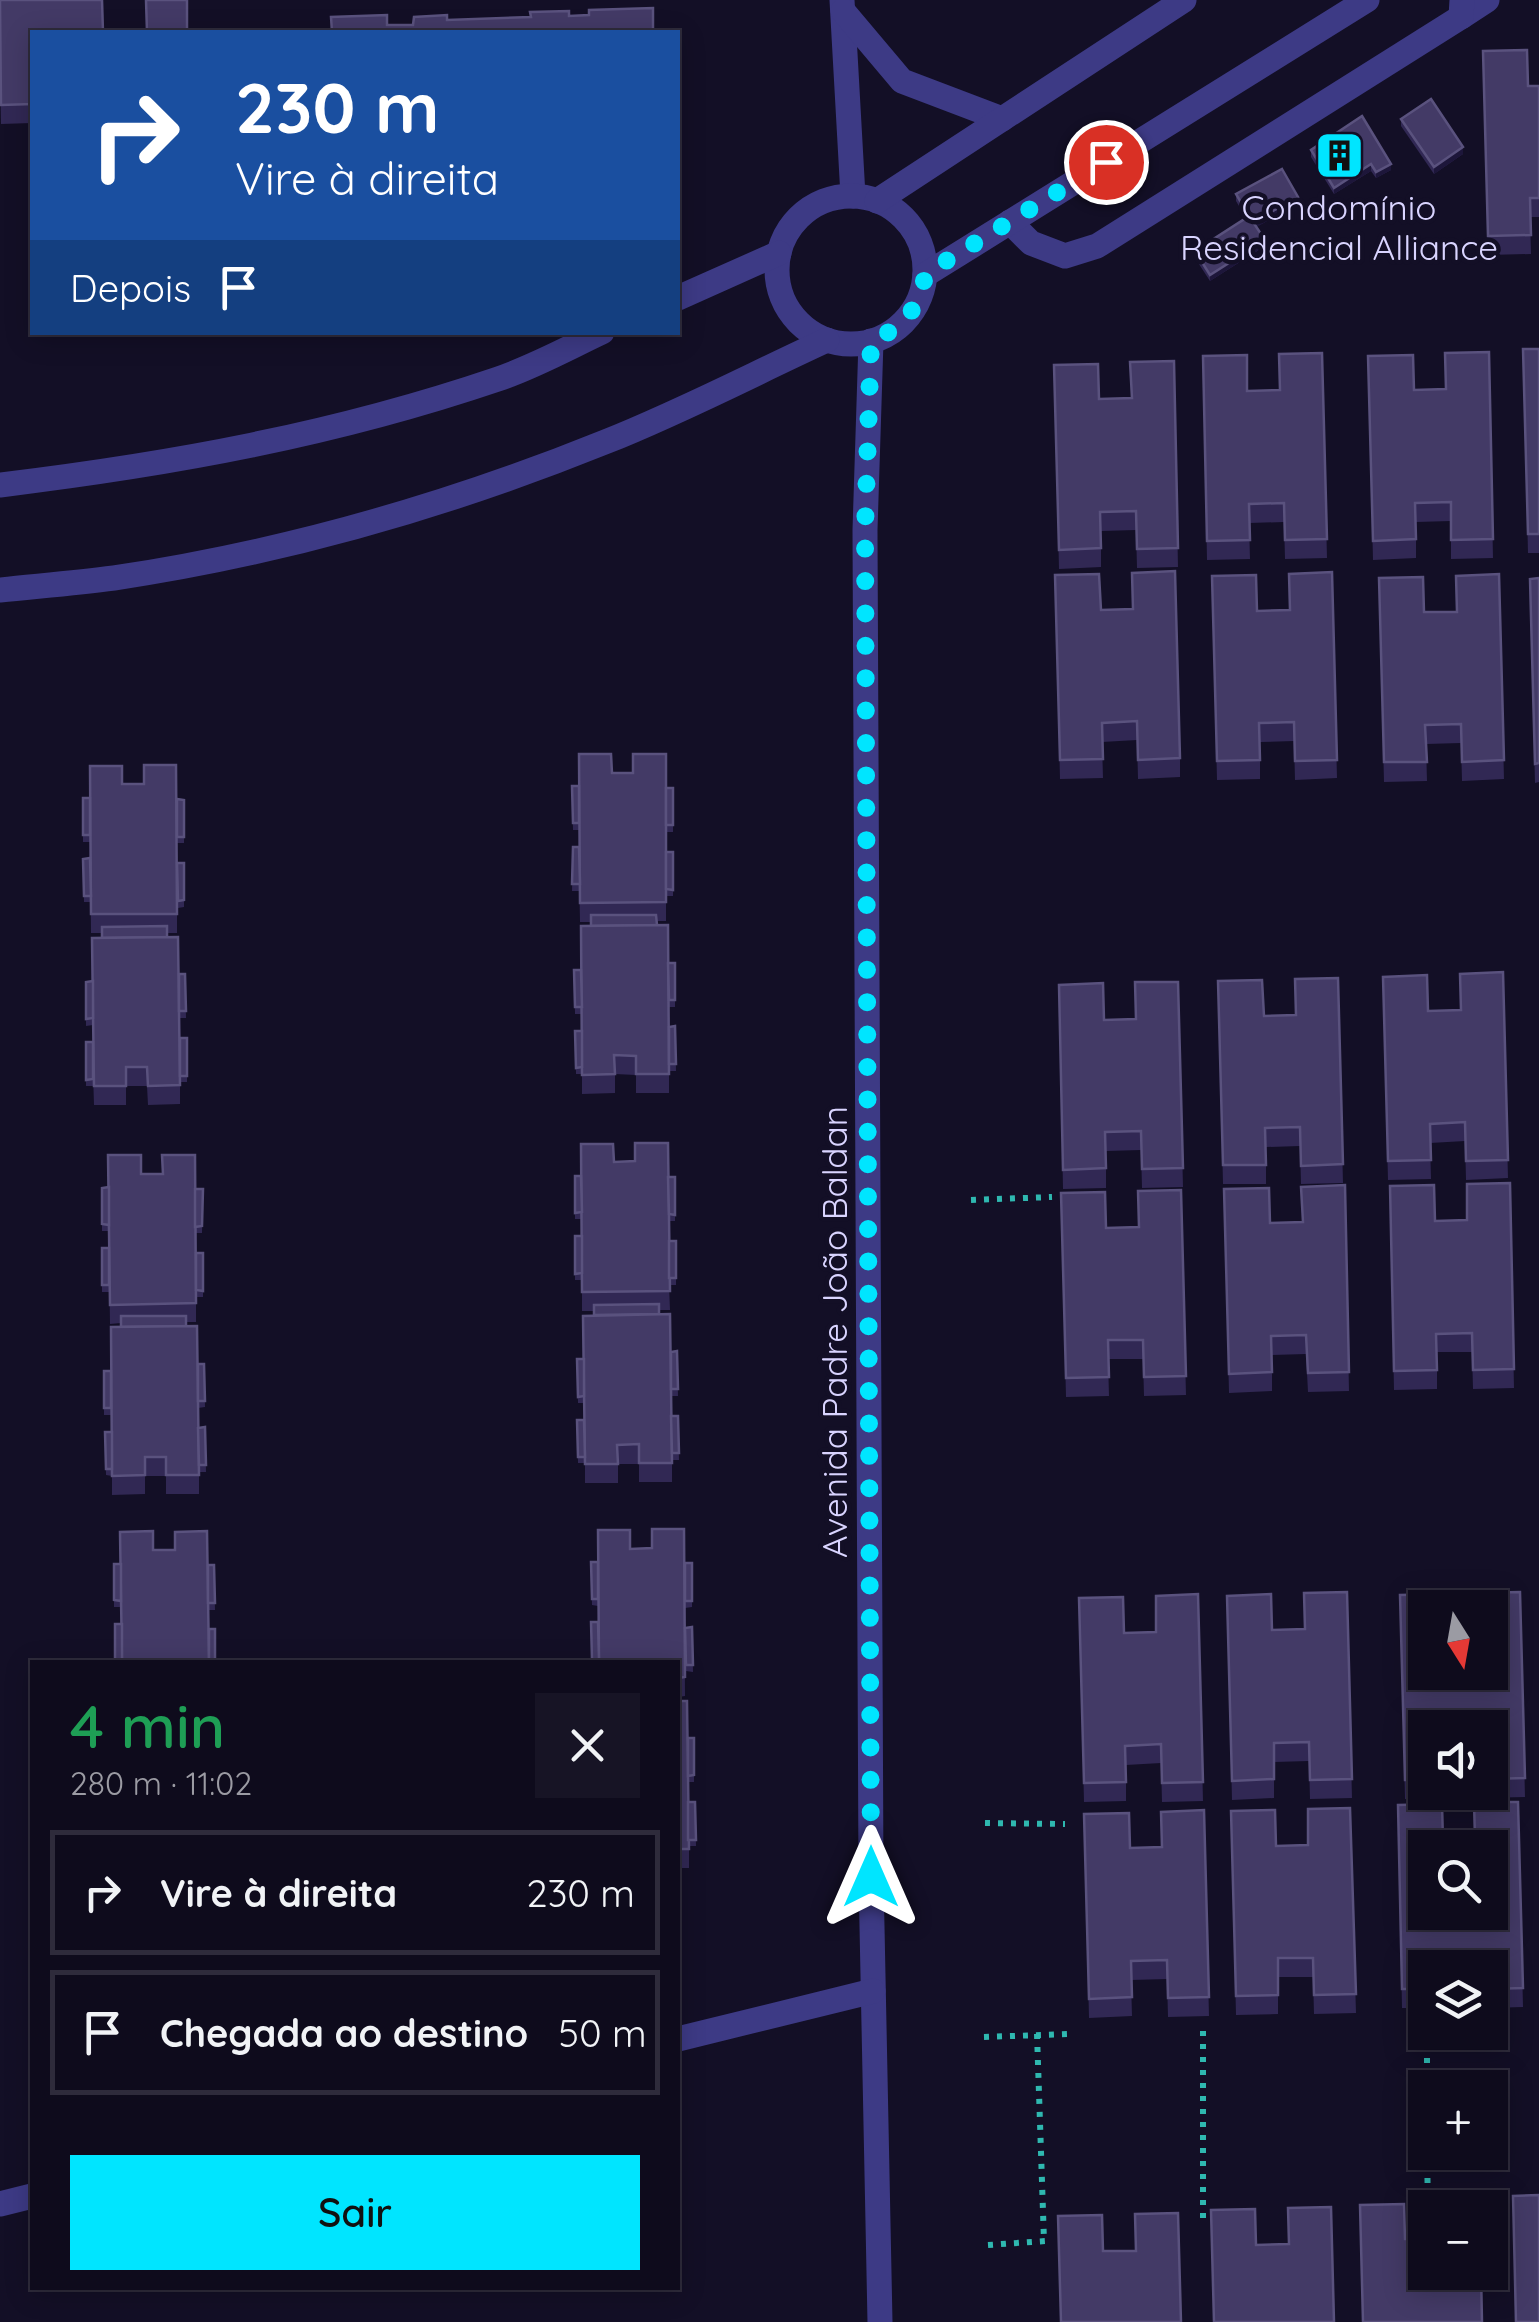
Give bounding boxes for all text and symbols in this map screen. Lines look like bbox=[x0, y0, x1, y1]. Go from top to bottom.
text: 230 m bbox=[235, 63, 440, 151]
icon: right bbox=[70, 70, 200, 200]
pin bbox=[1064, 120, 1149, 205]
building icon: Condomínio Residencial Alliance bbox=[1313, 129, 1365, 181]
icon: arrive bbox=[1079, 135, 1134, 190]
text: Vire à direita bbox=[235, 150, 499, 206]
place label: Condomínio Residencial Alliance bbox=[1180, 185, 1498, 269]
icon: arrive bbox=[211, 260, 266, 315]
text: Depois bbox=[70, 264, 191, 312]
street label: Avenida Padre João Baldan bbox=[812, 1106, 856, 1558]
north arrow bbox=[1408, 1590, 1508, 1690]
map controls bbox=[1408, 1590, 1508, 2290]
text: 4 min bbox=[70, 1688, 225, 1763]
button: close bbox=[535, 1693, 640, 1798]
button: sound bbox=[1408, 1710, 1508, 1810]
text: 280 m · 11:02 bbox=[70, 1763, 252, 1803]
position arrow bbox=[819, 1825, 923, 1929]
button: search bbox=[1408, 1830, 1508, 1930]
icon: right bbox=[75, 1865, 130, 1920]
text: Vire à direita bbox=[160, 1869, 397, 1917]
text: 230 m bbox=[526, 1869, 635, 1917]
button: layers bbox=[1408, 1950, 1508, 2050]
icon: arrive bbox=[75, 2005, 130, 2060]
text: Chegada ao destino bbox=[160, 2009, 528, 2057]
text: 50 m bbox=[558, 2009, 647, 2057]
button: + bbox=[1408, 2070, 1508, 2170]
button: Sair bbox=[70, 2155, 640, 2270]
button: − bbox=[1408, 2190, 1508, 2290]

